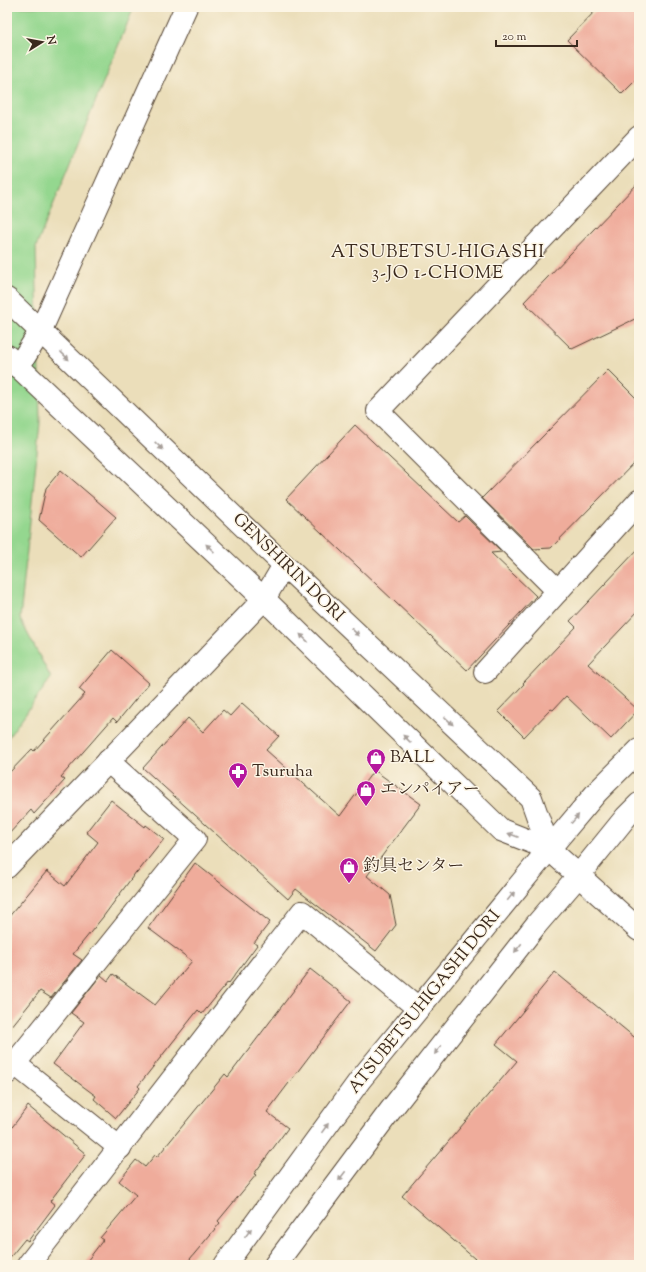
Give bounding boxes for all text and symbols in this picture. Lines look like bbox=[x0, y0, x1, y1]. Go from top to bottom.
north arrow bbox=[22, 22, 62, 62]
scale bar bbox=[496, 22, 577, 48]
text: 20 m bbox=[502, 28, 527, 46]
text: N bbox=[42, 33, 60, 46]
district label: ATSUBETSU-HIGASHI 3-JO 1-CHOME bbox=[331, 240, 545, 287]
one-way arrow bbox=[60, 351, 70, 361]
one-way arrow bbox=[154, 441, 164, 450]
street label: GENSHIRIN DORI bbox=[227, 508, 350, 628]
one-way arrow bbox=[205, 543, 215, 553]
one-way arrow bbox=[350, 627, 360, 636]
one-way arrow bbox=[299, 633, 309, 643]
one-way arrow bbox=[444, 716, 454, 726]
one-way arrow bbox=[402, 734, 412, 743]
place label: BALL bbox=[390, 746, 435, 770]
shop icon: BALL bbox=[365, 747, 387, 775]
place label: Tsuruha bbox=[252, 760, 313, 784]
pharmacy icon: Tsuruha bbox=[227, 761, 249, 789]
place label: エンパイアー bbox=[380, 778, 480, 802]
shop icon: エンパイアー bbox=[355, 779, 377, 807]
one-way arrow bbox=[570, 814, 579, 824]
one-way arrow bbox=[507, 831, 519, 837]
place label: 釣具センター bbox=[363, 855, 464, 879]
shop icon: 釣具センター bbox=[338, 856, 360, 884]
one-way arrow bbox=[506, 890, 515, 901]
street label: ATSUBETSUHIGASHI DORI bbox=[343, 905, 507, 1099]
one-way arrow bbox=[513, 942, 522, 953]
one-way arrow bbox=[433, 1045, 442, 1056]
one-way arrow bbox=[321, 1123, 329, 1134]
one-way arrow bbox=[338, 1171, 346, 1181]
one-way arrow bbox=[244, 1228, 252, 1239]

